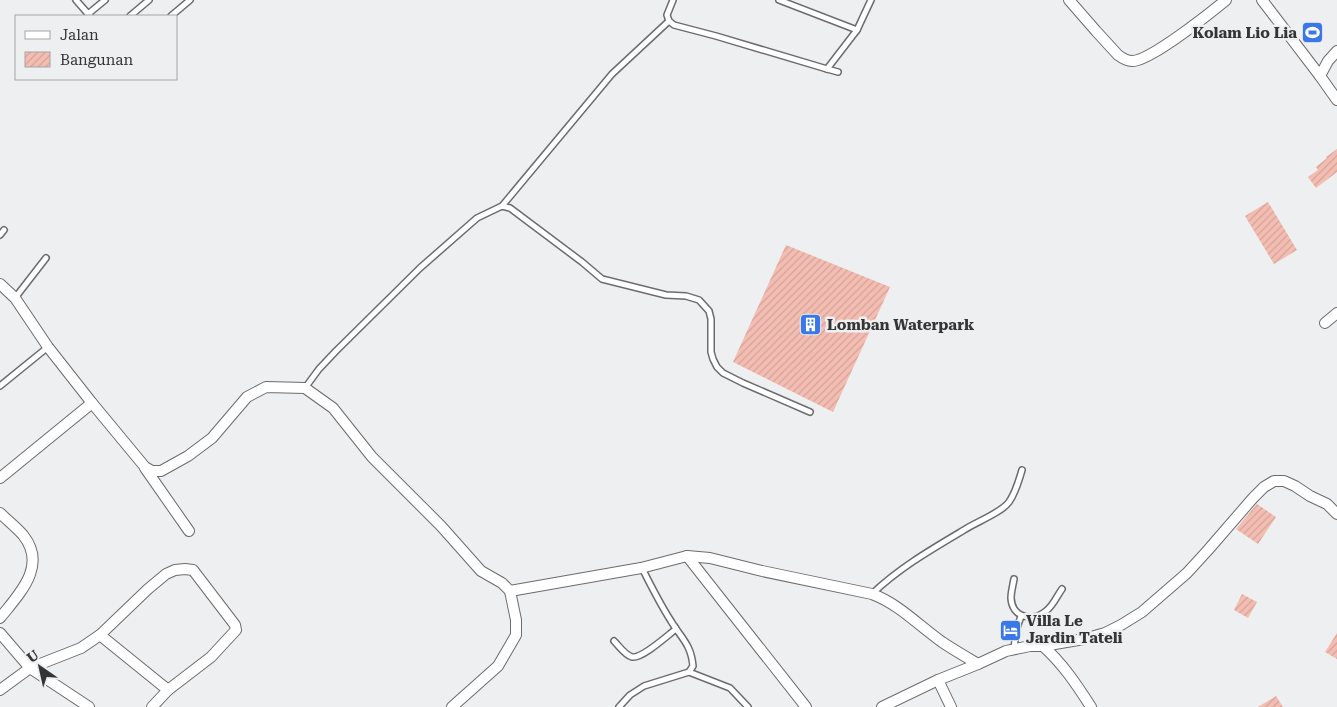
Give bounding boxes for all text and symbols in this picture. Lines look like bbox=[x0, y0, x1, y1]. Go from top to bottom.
legend bbox=[15, 15, 178, 80]
sports icon: Kolam Lio Lia bbox=[1301, 21, 1325, 45]
place label: Kolam Lio Lia bbox=[1193, 24, 1297, 42]
text: Jalan bbox=[60, 26, 99, 44]
text: Bangunan bbox=[60, 51, 133, 69]
building icon: Lomban Waterpark bbox=[799, 313, 823, 337]
place label: Lomban Waterpark bbox=[827, 316, 975, 334]
place label: Villa Le Jardin Tateli bbox=[1026, 612, 1123, 647]
hotel icon: Villa Le Jardin Tateli bbox=[998, 618, 1022, 642]
north arrow bbox=[15, 642, 65, 692]
text: U bbox=[24, 646, 42, 666]

